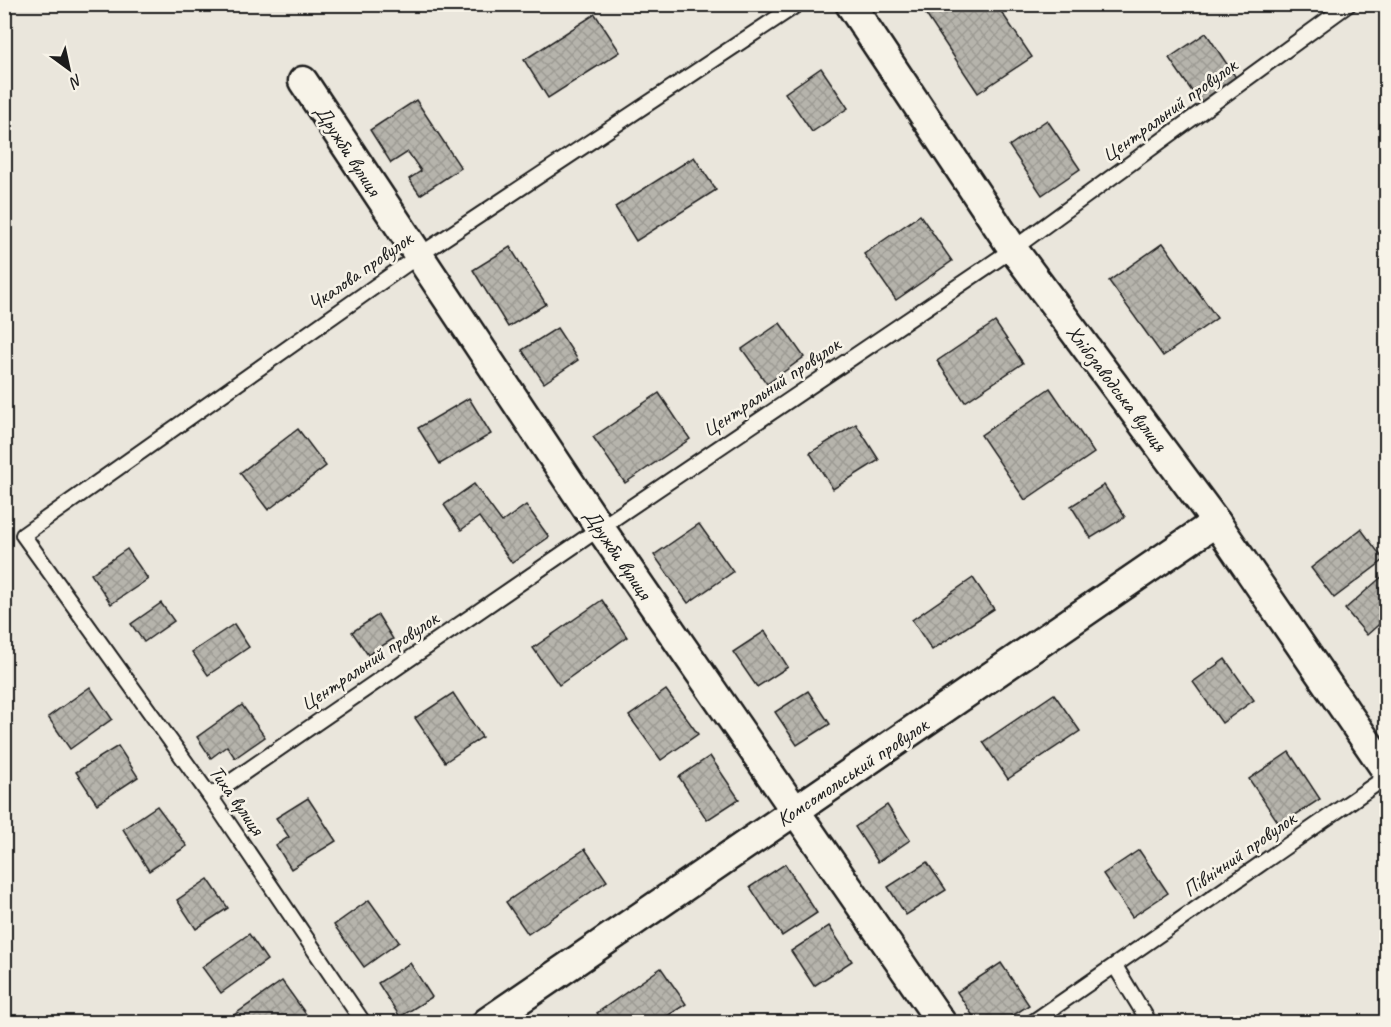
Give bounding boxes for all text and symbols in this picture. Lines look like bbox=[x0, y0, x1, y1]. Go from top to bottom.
north arrow bbox=[39, 39, 99, 99]
street label: Центральний провулок bbox=[1096, 51, 1244, 168]
text: N bbox=[64, 70, 86, 94]
street label: Дружби вулиця bbox=[309, 100, 388, 202]
street label: Чкалова провулок bbox=[303, 224, 419, 316]
street label: Хлібозаводська вулиця bbox=[1061, 320, 1174, 458]
street label: Центральний провулок bbox=[697, 330, 847, 443]
street label: Дружби вулиця bbox=[578, 504, 658, 605]
street label: Центральний провулок bbox=[295, 604, 445, 717]
street label: Комсомольський провулок bbox=[771, 710, 935, 832]
street label: Тиха вулиця bbox=[204, 760, 271, 841]
street label: Північний провулок bbox=[1178, 804, 1302, 902]

